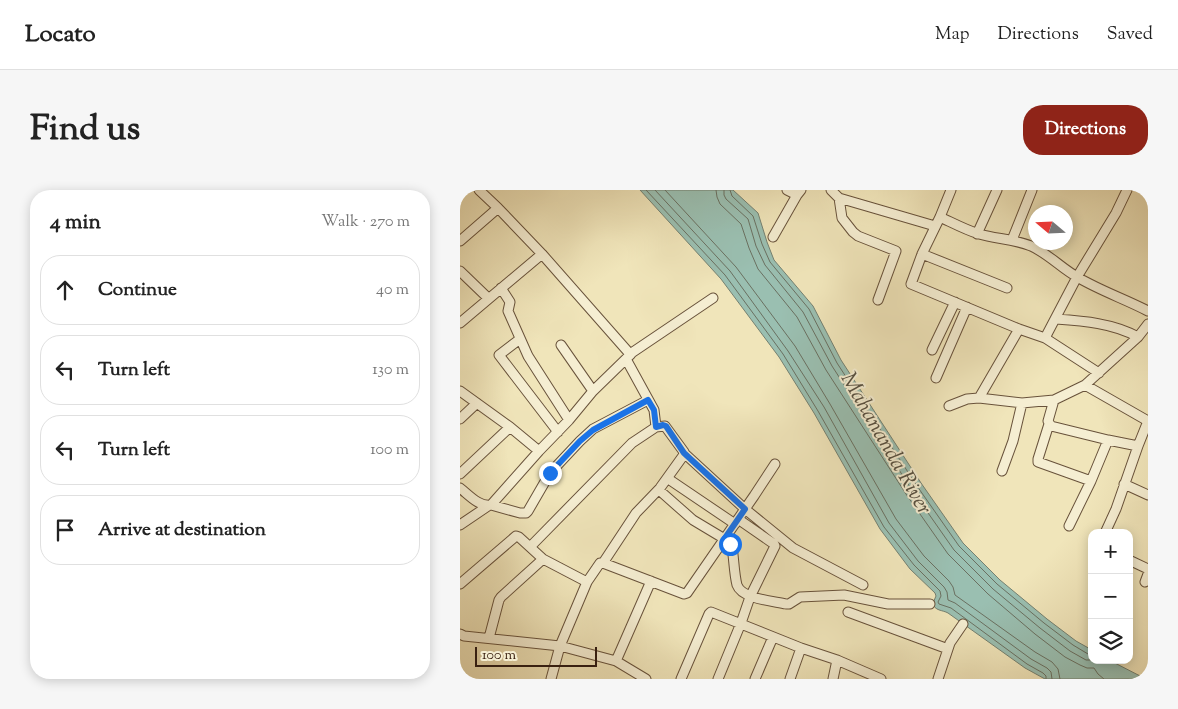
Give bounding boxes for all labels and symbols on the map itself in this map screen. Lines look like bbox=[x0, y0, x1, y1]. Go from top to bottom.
north arrow bbox=[1028, 205, 1073, 250]
water label: Mahananda River bbox=[831, 367, 939, 521]
route end bbox=[539, 462, 562, 485]
route start bbox=[719, 533, 742, 556]
scale bar bbox=[475, 644, 598, 667]

